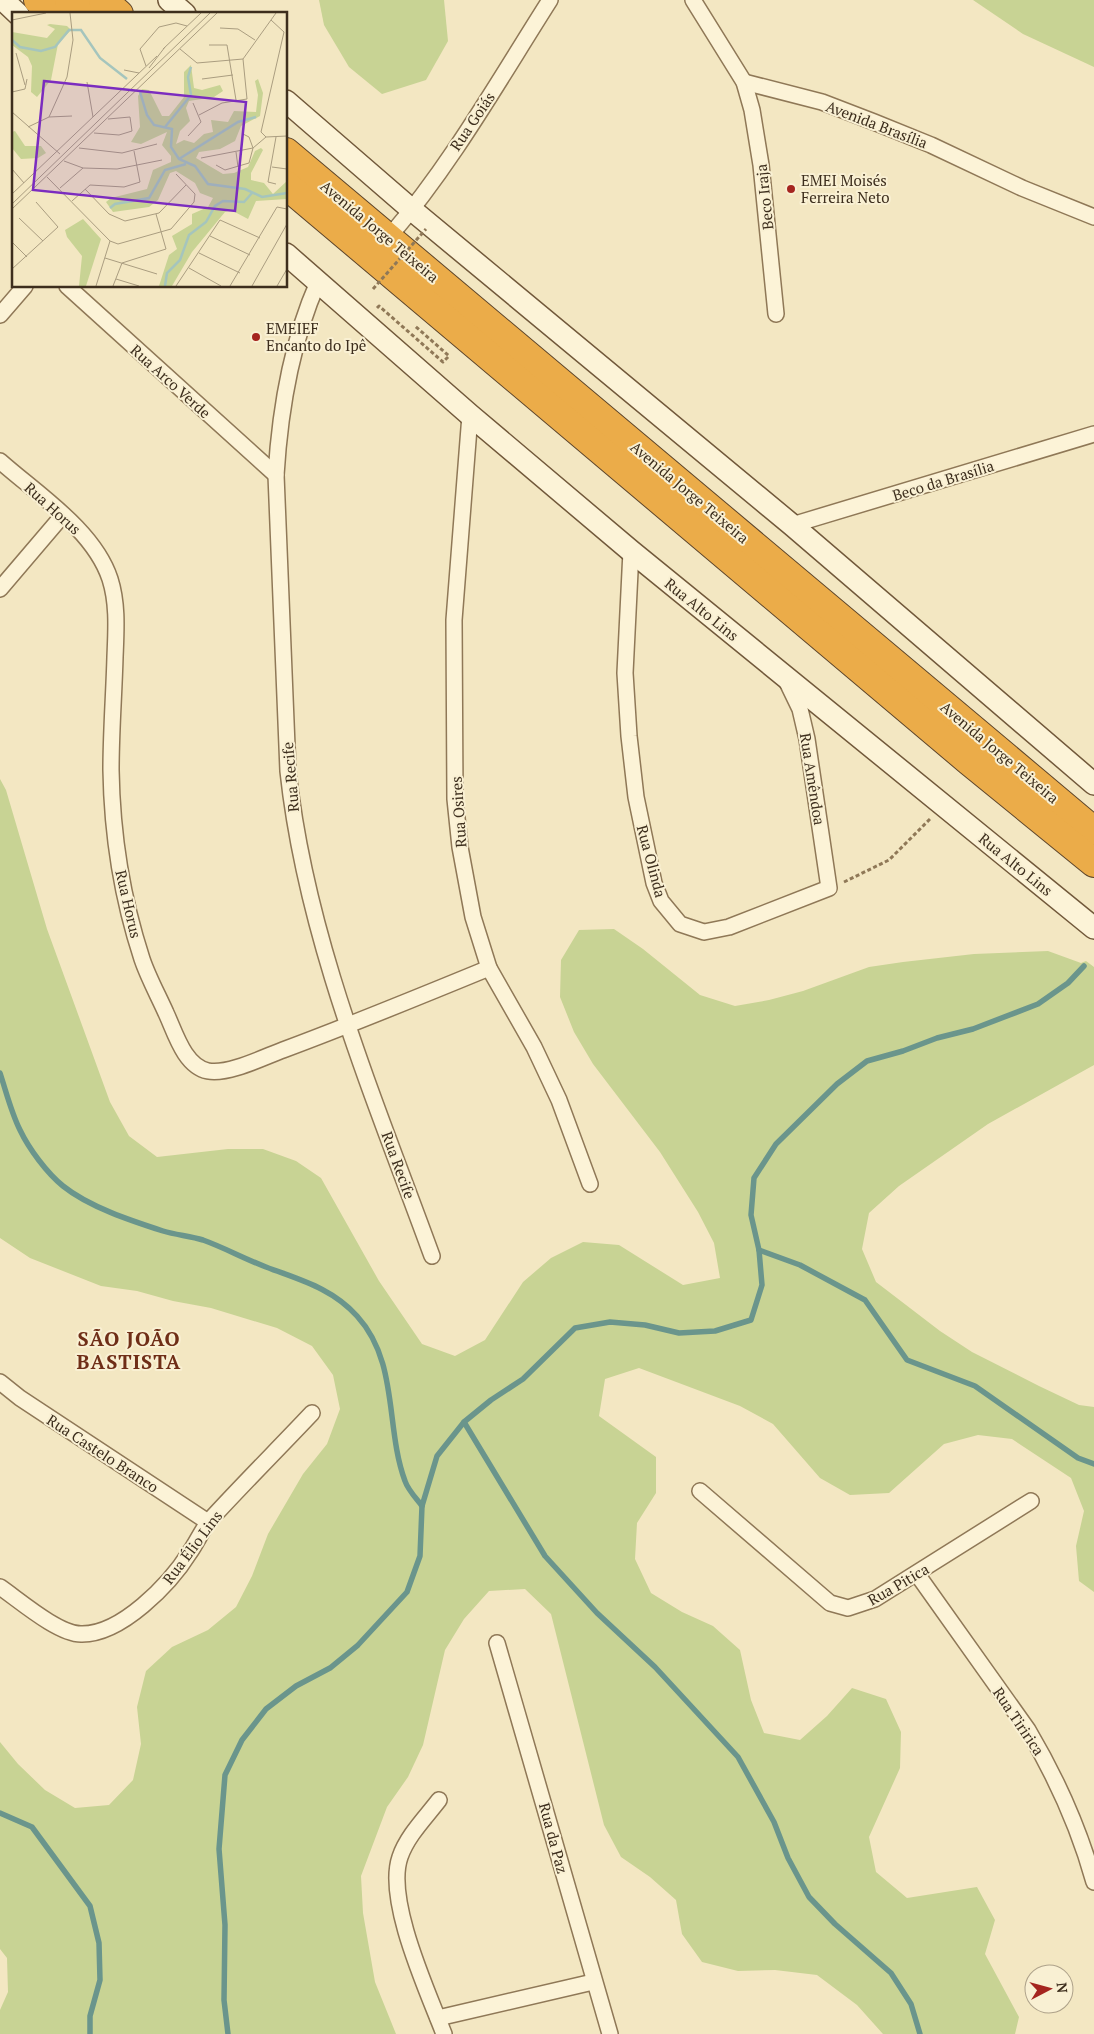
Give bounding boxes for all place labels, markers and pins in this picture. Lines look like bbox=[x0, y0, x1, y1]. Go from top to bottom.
place label: EMEI Moisés Ferreira Neto bbox=[801, 170, 890, 207]
marker: EMEI Moisés Ferreira Neto bbox=[785, 183, 797, 195]
place label: EMEIEF Encanto do Ipê bbox=[266, 318, 366, 355]
marker: EMEIEF Encanto do Ipê bbox=[250, 331, 262, 343]

